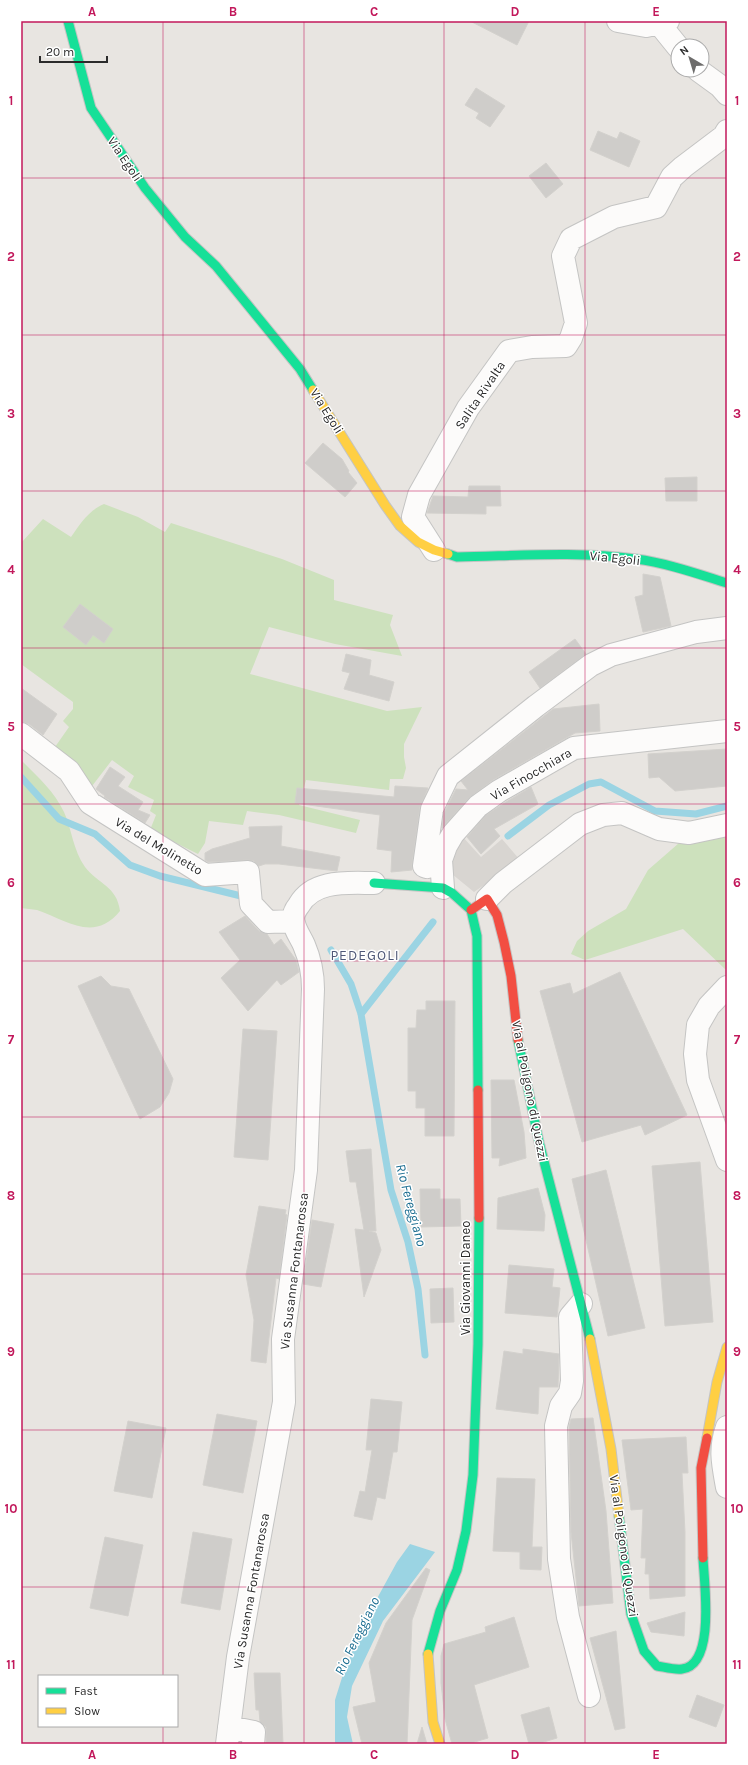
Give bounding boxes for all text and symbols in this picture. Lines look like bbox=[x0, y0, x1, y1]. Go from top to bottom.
text: A bbox=[88, 4, 96, 19]
text: B bbox=[229, 4, 237, 19]
text: C bbox=[370, 4, 378, 19]
text: D bbox=[511, 4, 520, 19]
text: E bbox=[652, 4, 660, 19]
scale bar bbox=[40, 38, 107, 64]
north arrow bbox=[670, 38, 710, 78]
text: N bbox=[677, 43, 691, 58]
text: 20 m bbox=[46, 45, 74, 59]
text: 1 bbox=[9, 93, 13, 108]
text: 1 bbox=[735, 93, 739, 108]
street label: Via Egoli bbox=[105, 134, 145, 184]
text: 2 bbox=[7, 249, 15, 264]
text: 2 bbox=[733, 249, 741, 264]
street label: Salita Rivalta bbox=[452, 358, 508, 432]
street label: Via Egoli bbox=[307, 386, 347, 436]
text: 3 bbox=[7, 406, 15, 421]
text: 3 bbox=[733, 406, 741, 421]
street label: Via Egoli bbox=[589, 548, 641, 568]
text: 4 bbox=[7, 562, 15, 577]
text: 4 bbox=[733, 562, 741, 577]
text: 5 bbox=[7, 719, 15, 734]
text: 5 bbox=[733, 719, 741, 734]
street label: Via Finocchiara bbox=[488, 745, 574, 803]
street label: Via del Molinetto bbox=[112, 814, 206, 878]
text: 6 bbox=[7, 875, 15, 890]
text: 6 bbox=[733, 875, 741, 890]
district label: PEDEGOLI bbox=[330, 947, 400, 964]
street label: Via al Poligono di Quezzi bbox=[509, 1019, 551, 1163]
text: 7 bbox=[8, 1032, 15, 1047]
text: 7 bbox=[734, 1032, 741, 1047]
water label: Rio Fereggiano bbox=[392, 1162, 430, 1248]
text: 8 bbox=[7, 1188, 15, 1203]
text: 8 bbox=[733, 1188, 741, 1203]
street label: Via Susanna Fontanarossa bbox=[277, 1192, 311, 1350]
street label: Via Giovanni Daneo bbox=[458, 1221, 473, 1335]
text: 9 bbox=[7, 1344, 15, 1359]
text: 9 bbox=[733, 1344, 741, 1359]
street label: Via al Poligono di Quezzi bbox=[607, 1474, 641, 1618]
text: 10 bbox=[5, 1501, 17, 1516]
text: 10 bbox=[731, 1501, 743, 1516]
street label: Via Susanna Fontanarossa bbox=[230, 1512, 272, 1670]
water label: Rio Fereggiano bbox=[331, 1594, 383, 1678]
text: 11 bbox=[6, 1657, 16, 1672]
text: 11 bbox=[732, 1657, 742, 1672]
legend bbox=[38, 1675, 178, 1727]
text: Fast bbox=[74, 1684, 98, 1698]
text: Slow bbox=[74, 1704, 100, 1718]
text: A bbox=[88, 1747, 96, 1762]
text: B bbox=[229, 1747, 237, 1762]
text: C bbox=[370, 1747, 378, 1762]
text: D bbox=[511, 1747, 520, 1762]
text: E bbox=[652, 1747, 660, 1762]

